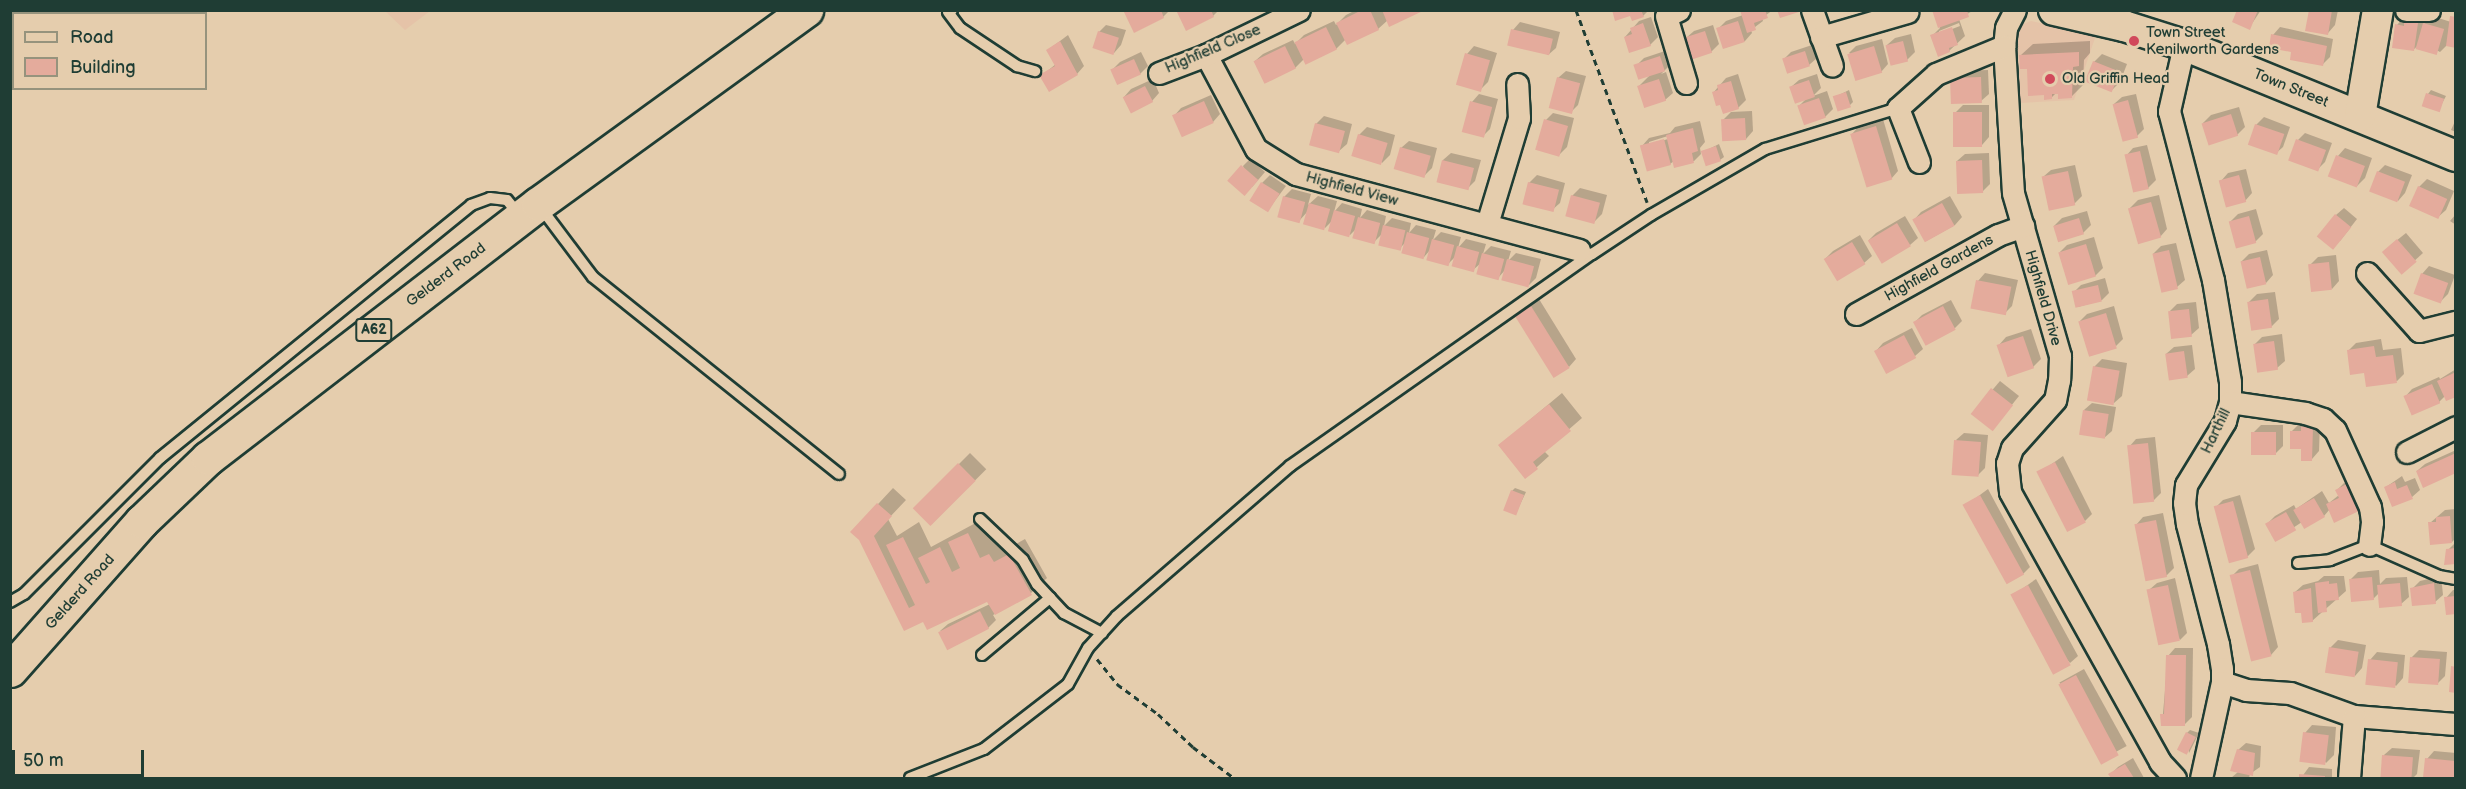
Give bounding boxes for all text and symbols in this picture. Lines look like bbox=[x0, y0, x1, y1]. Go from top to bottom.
legend bbox=[12, 12, 207, 90]
street label: Highfield Close bbox=[1162, 21, 1264, 77]
place label: Town Street Kenilworth Gardens bbox=[2146, 23, 2279, 58]
text: Road bbox=[70, 27, 114, 48]
marker: Town Street Kenilworth Gardens bbox=[2127, 34, 2141, 48]
text: Building bbox=[70, 57, 136, 78]
street label: Town Street bbox=[2251, 65, 2331, 111]
place label: Old Griffin Head bbox=[2062, 70, 2170, 88]
marker: Old Griffin Head bbox=[2043, 72, 2057, 86]
street label: Highfield View bbox=[1304, 168, 1400, 210]
street label: Highfield Gardens bbox=[1881, 231, 1997, 305]
street label: Gelderd Road bbox=[403, 239, 489, 311]
street label: Highfield Drive bbox=[2021, 248, 2065, 348]
road number: A62 bbox=[354, 319, 394, 341]
street label: Harthill bbox=[2197, 405, 2235, 457]
street label: Gelderd Road bbox=[42, 551, 118, 633]
scale bar bbox=[15, 738, 147, 776]
text: 50 m bbox=[23, 750, 64, 771]

